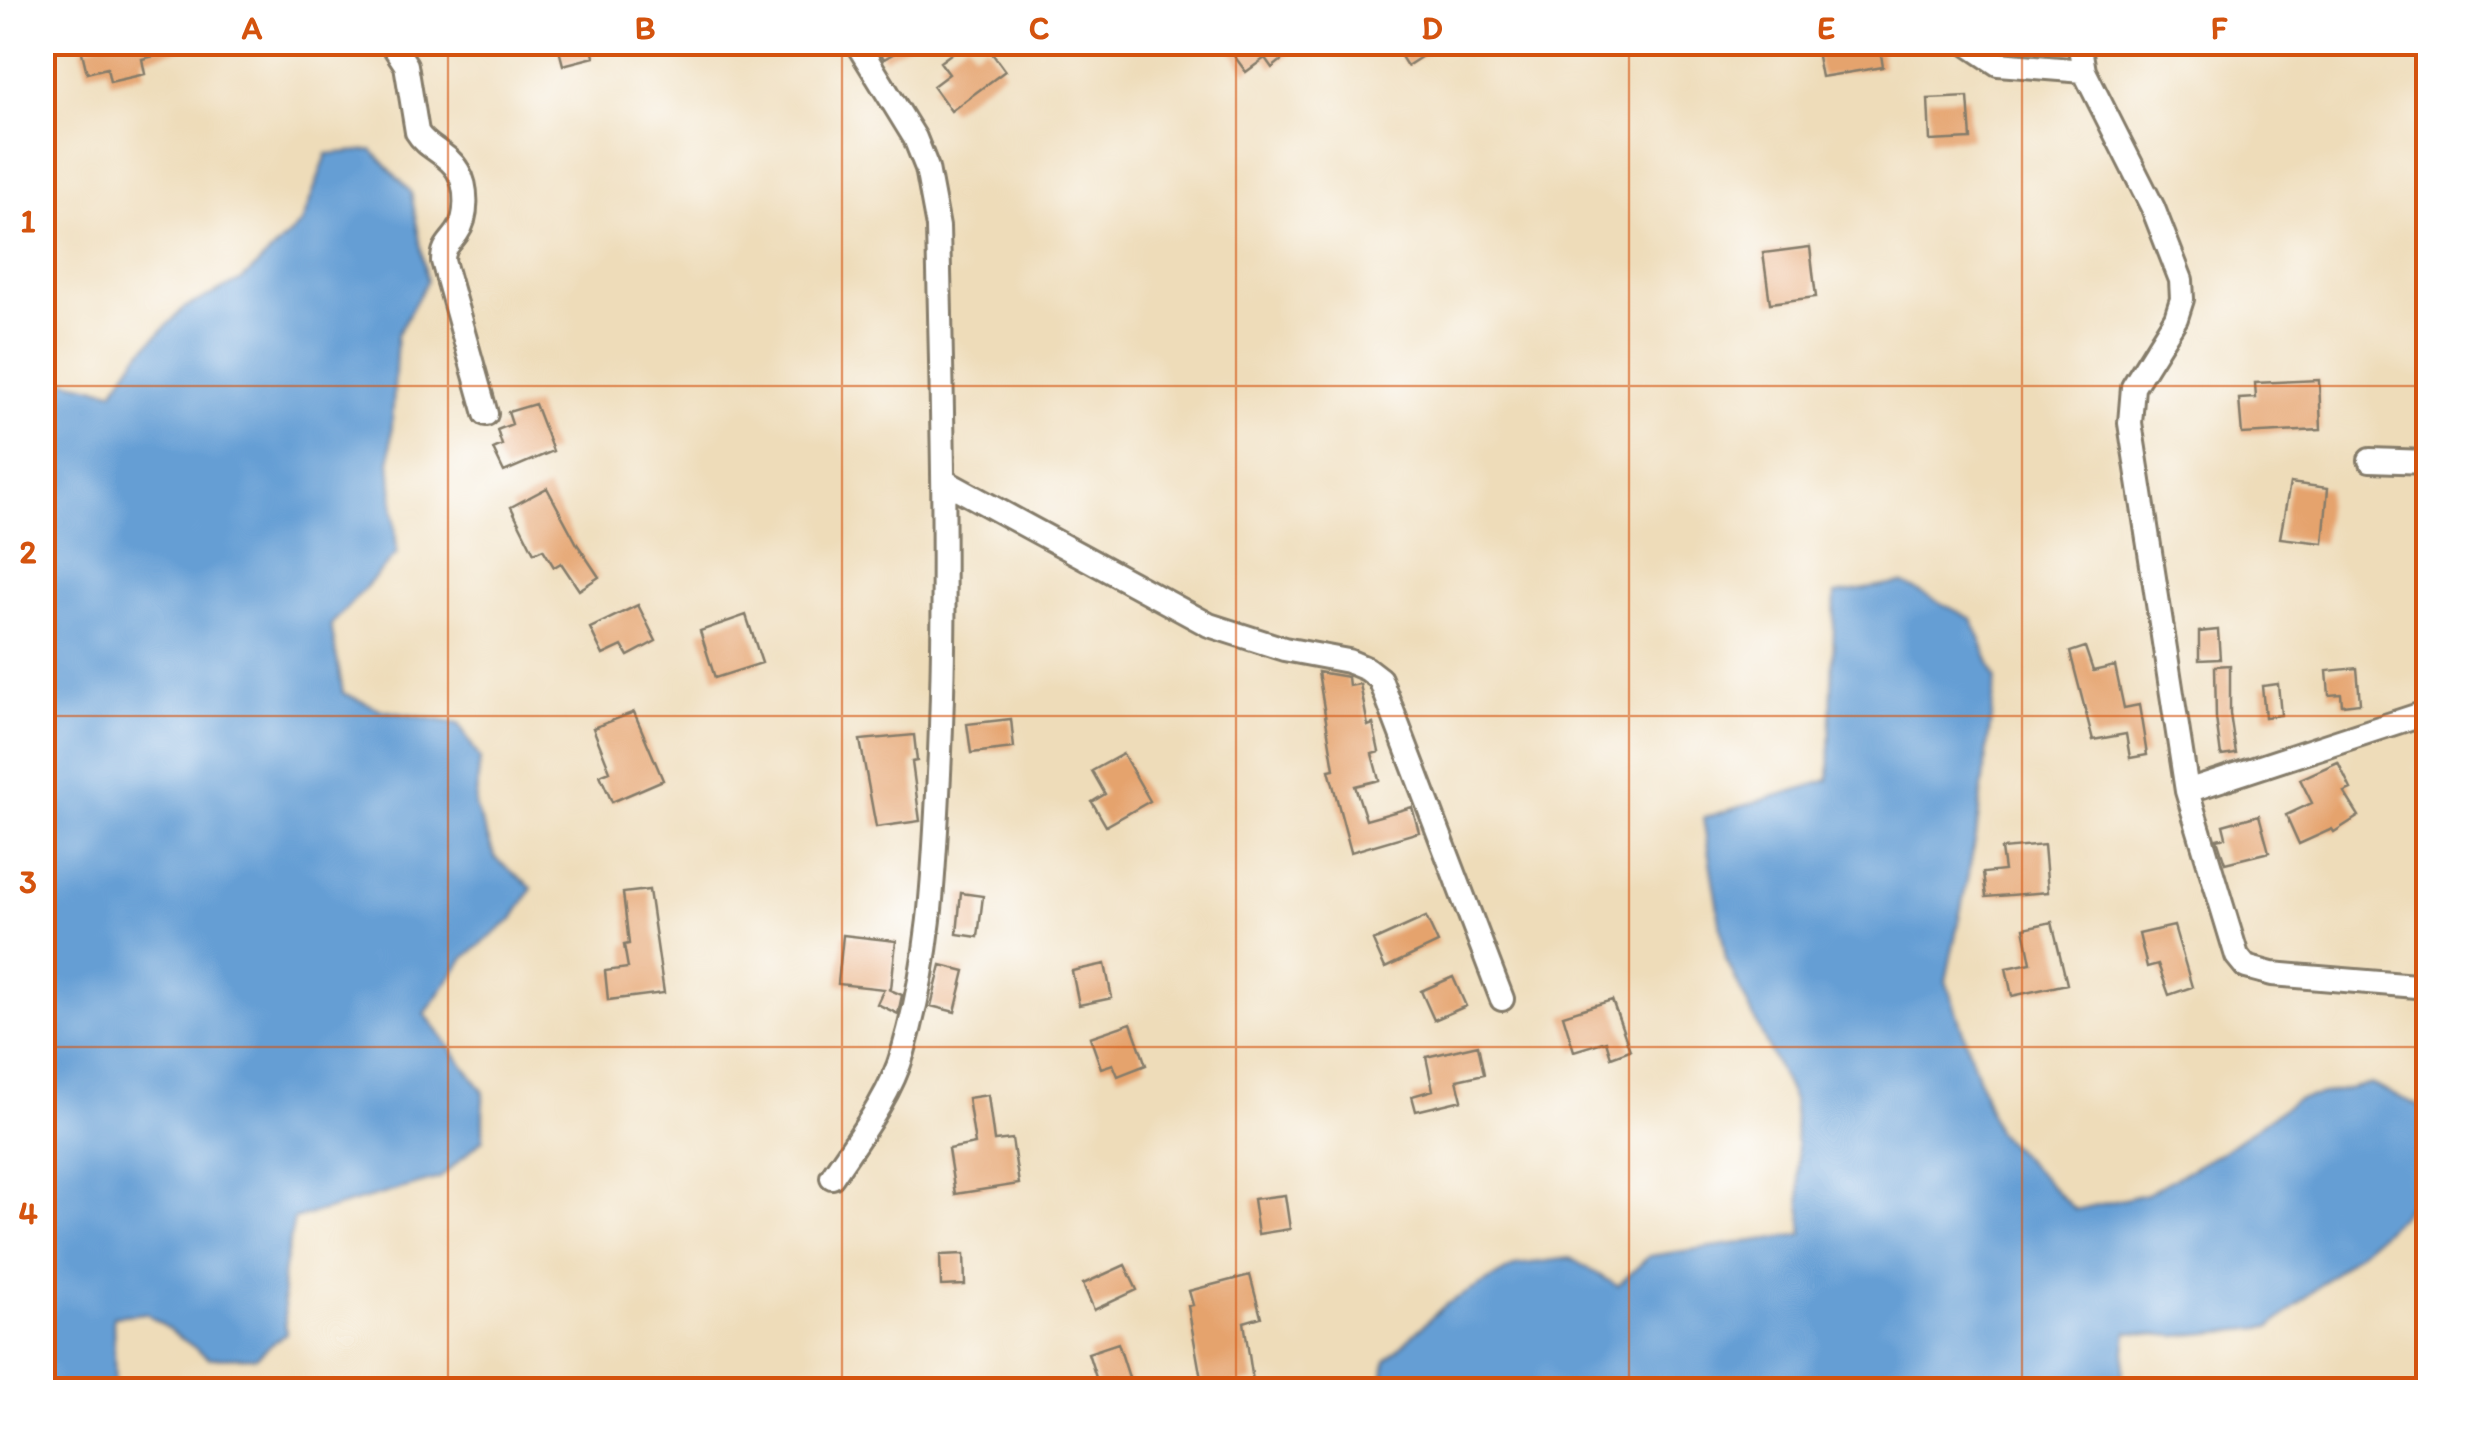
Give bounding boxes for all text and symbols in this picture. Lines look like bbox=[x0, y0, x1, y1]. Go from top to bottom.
text: A bbox=[241, 9, 263, 47]
text: B bbox=[635, 9, 655, 47]
text: C bbox=[1029, 9, 1049, 47]
text: D bbox=[1421, 9, 1443, 47]
text: E bbox=[1817, 9, 1835, 47]
text: F bbox=[2211, 9, 2228, 47]
text: 1 bbox=[21, 202, 36, 240]
text: 2 bbox=[20, 533, 37, 571]
text: 3 bbox=[19, 863, 37, 901]
text: 4 bbox=[18, 1194, 38, 1232]

